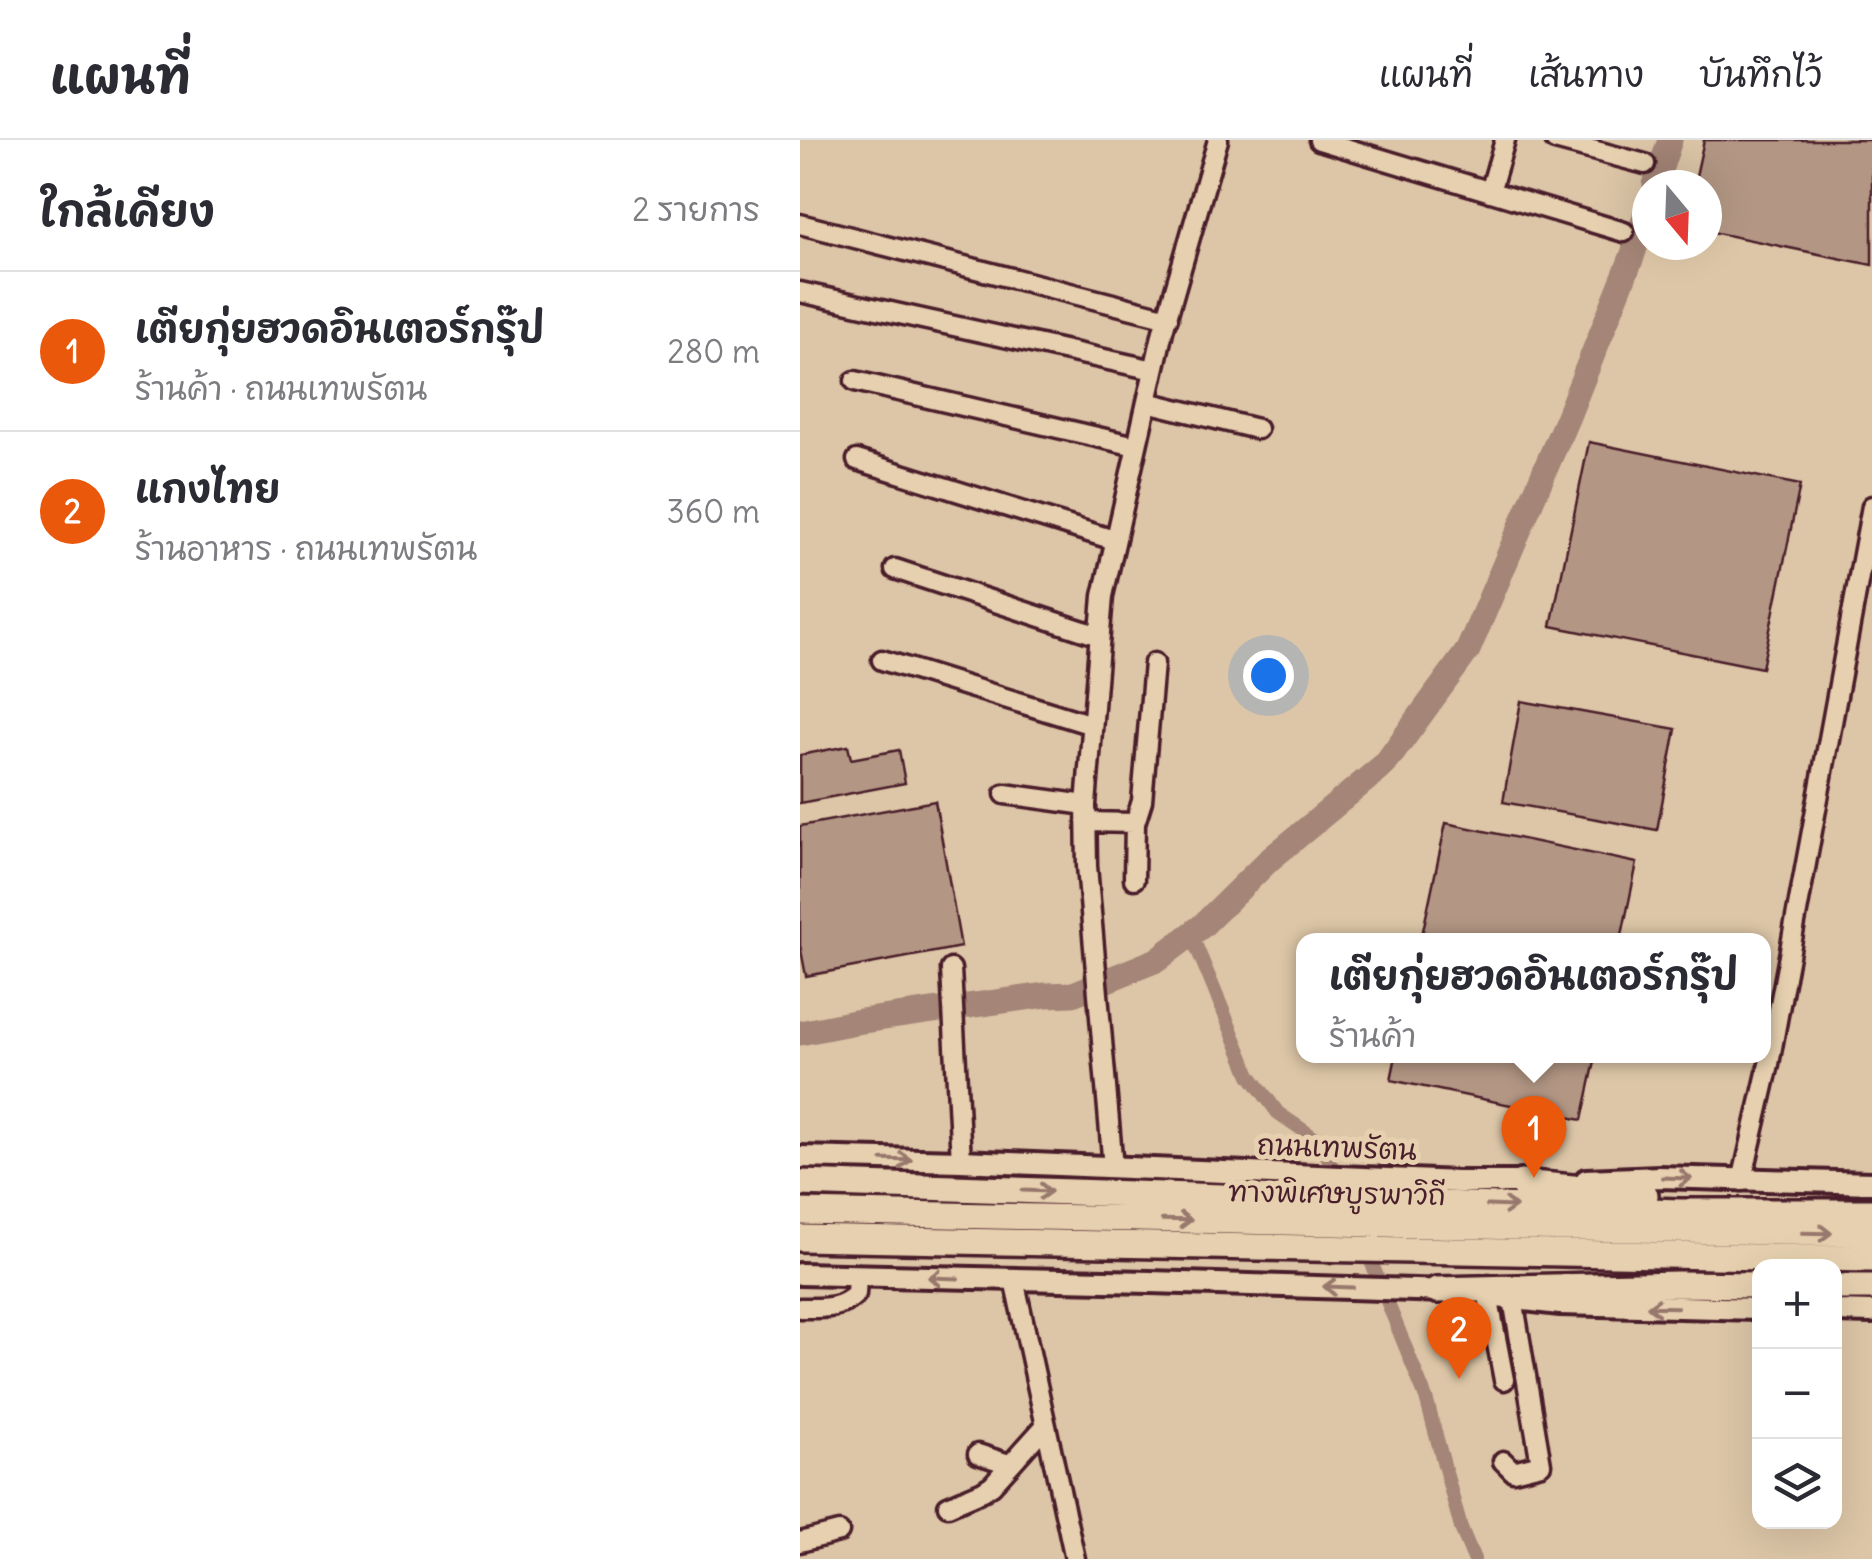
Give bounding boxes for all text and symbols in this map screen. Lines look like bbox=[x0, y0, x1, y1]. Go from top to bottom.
text: แผนที่ bbox=[50, 46, 191, 106]
text: แผนที่ bbox=[1379, 52, 1473, 96]
text: เส้นทาง bbox=[1528, 52, 1644, 96]
text: บันทึกไว้ bbox=[1699, 52, 1822, 96]
north arrow bbox=[1632, 170, 1722, 260]
text: ใกล้เคียง bbox=[40, 185, 215, 237]
text: 2 รายการ bbox=[632, 189, 760, 230]
text: เตียกุ่ยฮวดอินเตอร์กรุ๊ป bbox=[135, 305, 544, 352]
text: 1 bbox=[66, 331, 79, 372]
text: 280 m bbox=[667, 331, 760, 372]
text: ร้านค้า · ถนนเทพรัตน bbox=[135, 368, 427, 409]
text: แกงไทย bbox=[135, 465, 280, 512]
text: 2 bbox=[64, 491, 81, 532]
text: 360 m bbox=[667, 491, 760, 532]
text: ร้านอาหาร · ถนนเทพรัตน bbox=[135, 528, 477, 569]
your location bbox=[1243, 650, 1294, 701]
popup bbox=[1296, 933, 1771, 1063]
text: เตียกุ่ยฮวดอินเตอร์กรุ๊ป bbox=[1329, 952, 1738, 999]
text: ร้านค้า bbox=[1329, 1015, 1416, 1056]
pin: 1 bbox=[1502, 1096, 1566, 1178]
street label: ถนนเทพรัตน bbox=[1257, 1126, 1418, 1168]
one-way arrow bbox=[881, 1150, 913, 1169]
one-way arrow bbox=[1660, 1169, 1692, 1188]
street label: ทางพิเศษบูรพาวิถี bbox=[1228, 1173, 1446, 1216]
one-way arrow bbox=[1021, 1181, 1053, 1200]
one-way arrow bbox=[1486, 1197, 1518, 1216]
one-way arrow bbox=[1160, 1210, 1193, 1230]
one-way arrow bbox=[1801, 1223, 1833, 1242]
map controls bbox=[1752, 1259, 1842, 1529]
button: + bbox=[1752, 1259, 1842, 1349]
one-way arrow bbox=[928, 1268, 960, 1287]
one-way arrow bbox=[1322, 1278, 1354, 1297]
pin: 2 bbox=[1426, 1296, 1492, 1379]
one-way arrow bbox=[1647, 1298, 1679, 1317]
button: − bbox=[1752, 1349, 1842, 1439]
button: layers bbox=[1752, 1439, 1842, 1529]

